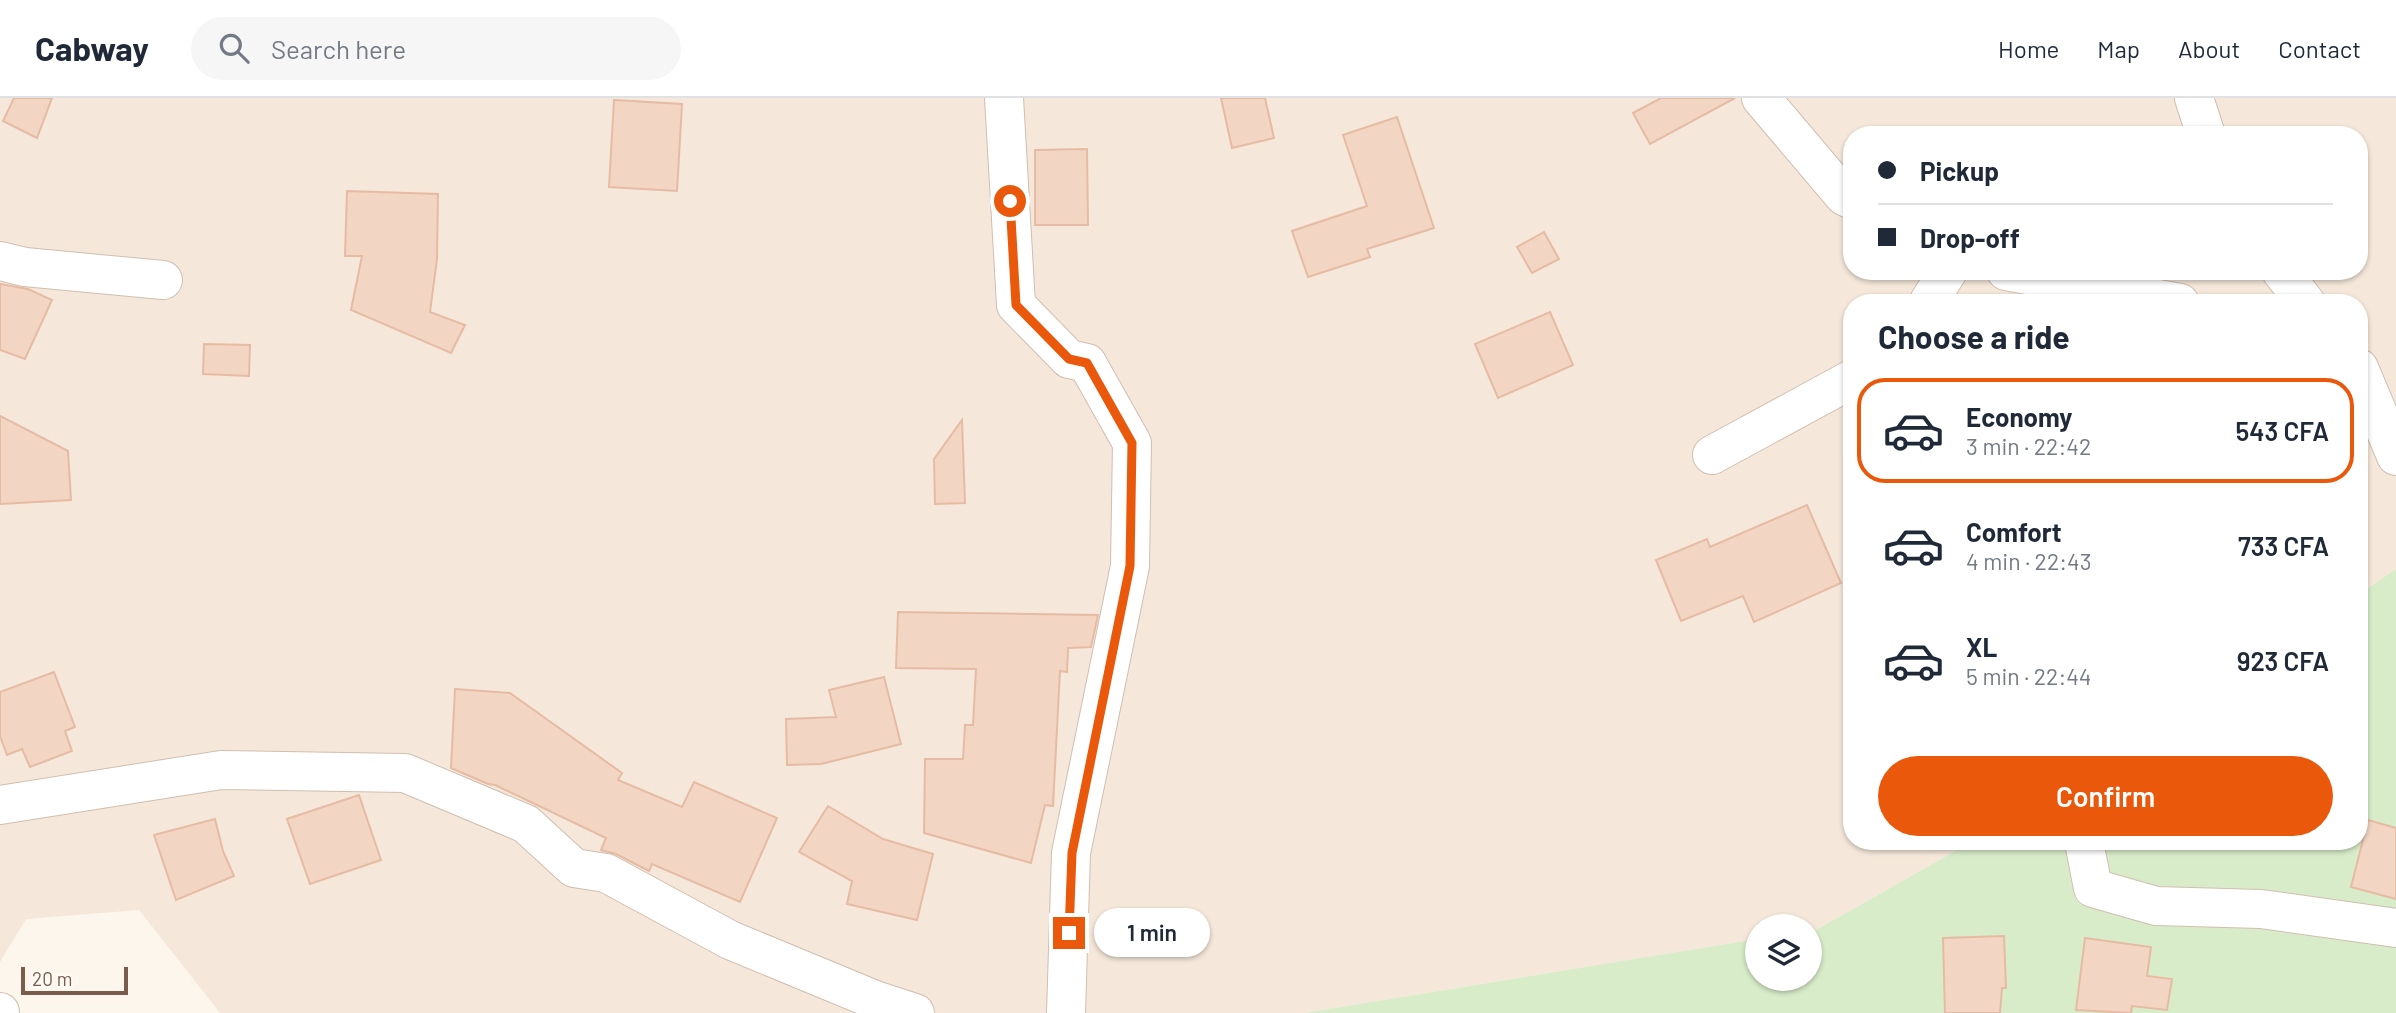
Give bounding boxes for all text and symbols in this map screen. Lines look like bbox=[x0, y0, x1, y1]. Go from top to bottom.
search box bbox=[191, 17, 681, 80]
text: Cabway bbox=[35, 28, 149, 68]
icon: search bbox=[215, 29, 253, 67]
text: Search here bbox=[271, 33, 406, 64]
text: Home bbox=[1998, 34, 2059, 63]
text: Map bbox=[2097, 34, 2140, 63]
text: About bbox=[2178, 34, 2240, 63]
text: Contact bbox=[2278, 34, 2361, 63]
text: Pickup bbox=[1920, 155, 1999, 186]
route start bbox=[994, 185, 1026, 217]
text: Drop-off bbox=[1920, 222, 2020, 253]
text: Choose a ride bbox=[1878, 317, 2070, 355]
icon: car bbox=[1882, 399, 1945, 462]
text: Economy bbox=[1966, 401, 2072, 432]
text: 543 CFA bbox=[2235, 415, 2329, 446]
text: 3 min · 22:42 bbox=[1966, 432, 2091, 460]
icon: car bbox=[1882, 514, 1945, 577]
text: Comfort bbox=[1966, 516, 2062, 547]
text: 733 CFA bbox=[2238, 530, 2329, 561]
text: 4 min · 22:43 bbox=[1966, 547, 2092, 575]
icon: car bbox=[1882, 629, 1945, 692]
text: XL bbox=[1966, 631, 1997, 662]
text: 923 CFA bbox=[2237, 645, 2329, 676]
text: 5 min · 22:44 bbox=[1966, 662, 2092, 690]
button: Confirm bbox=[1878, 756, 2333, 836]
callout: 1 min bbox=[1094, 908, 1209, 958]
map controls bbox=[1745, 914, 1822, 991]
button: layers bbox=[1745, 914, 1822, 991]
route end bbox=[1053, 917, 1085, 949]
text: 1 min bbox=[1127, 918, 1177, 946]
scale bar bbox=[21, 964, 128, 996]
text: 20 m bbox=[32, 967, 72, 990]

